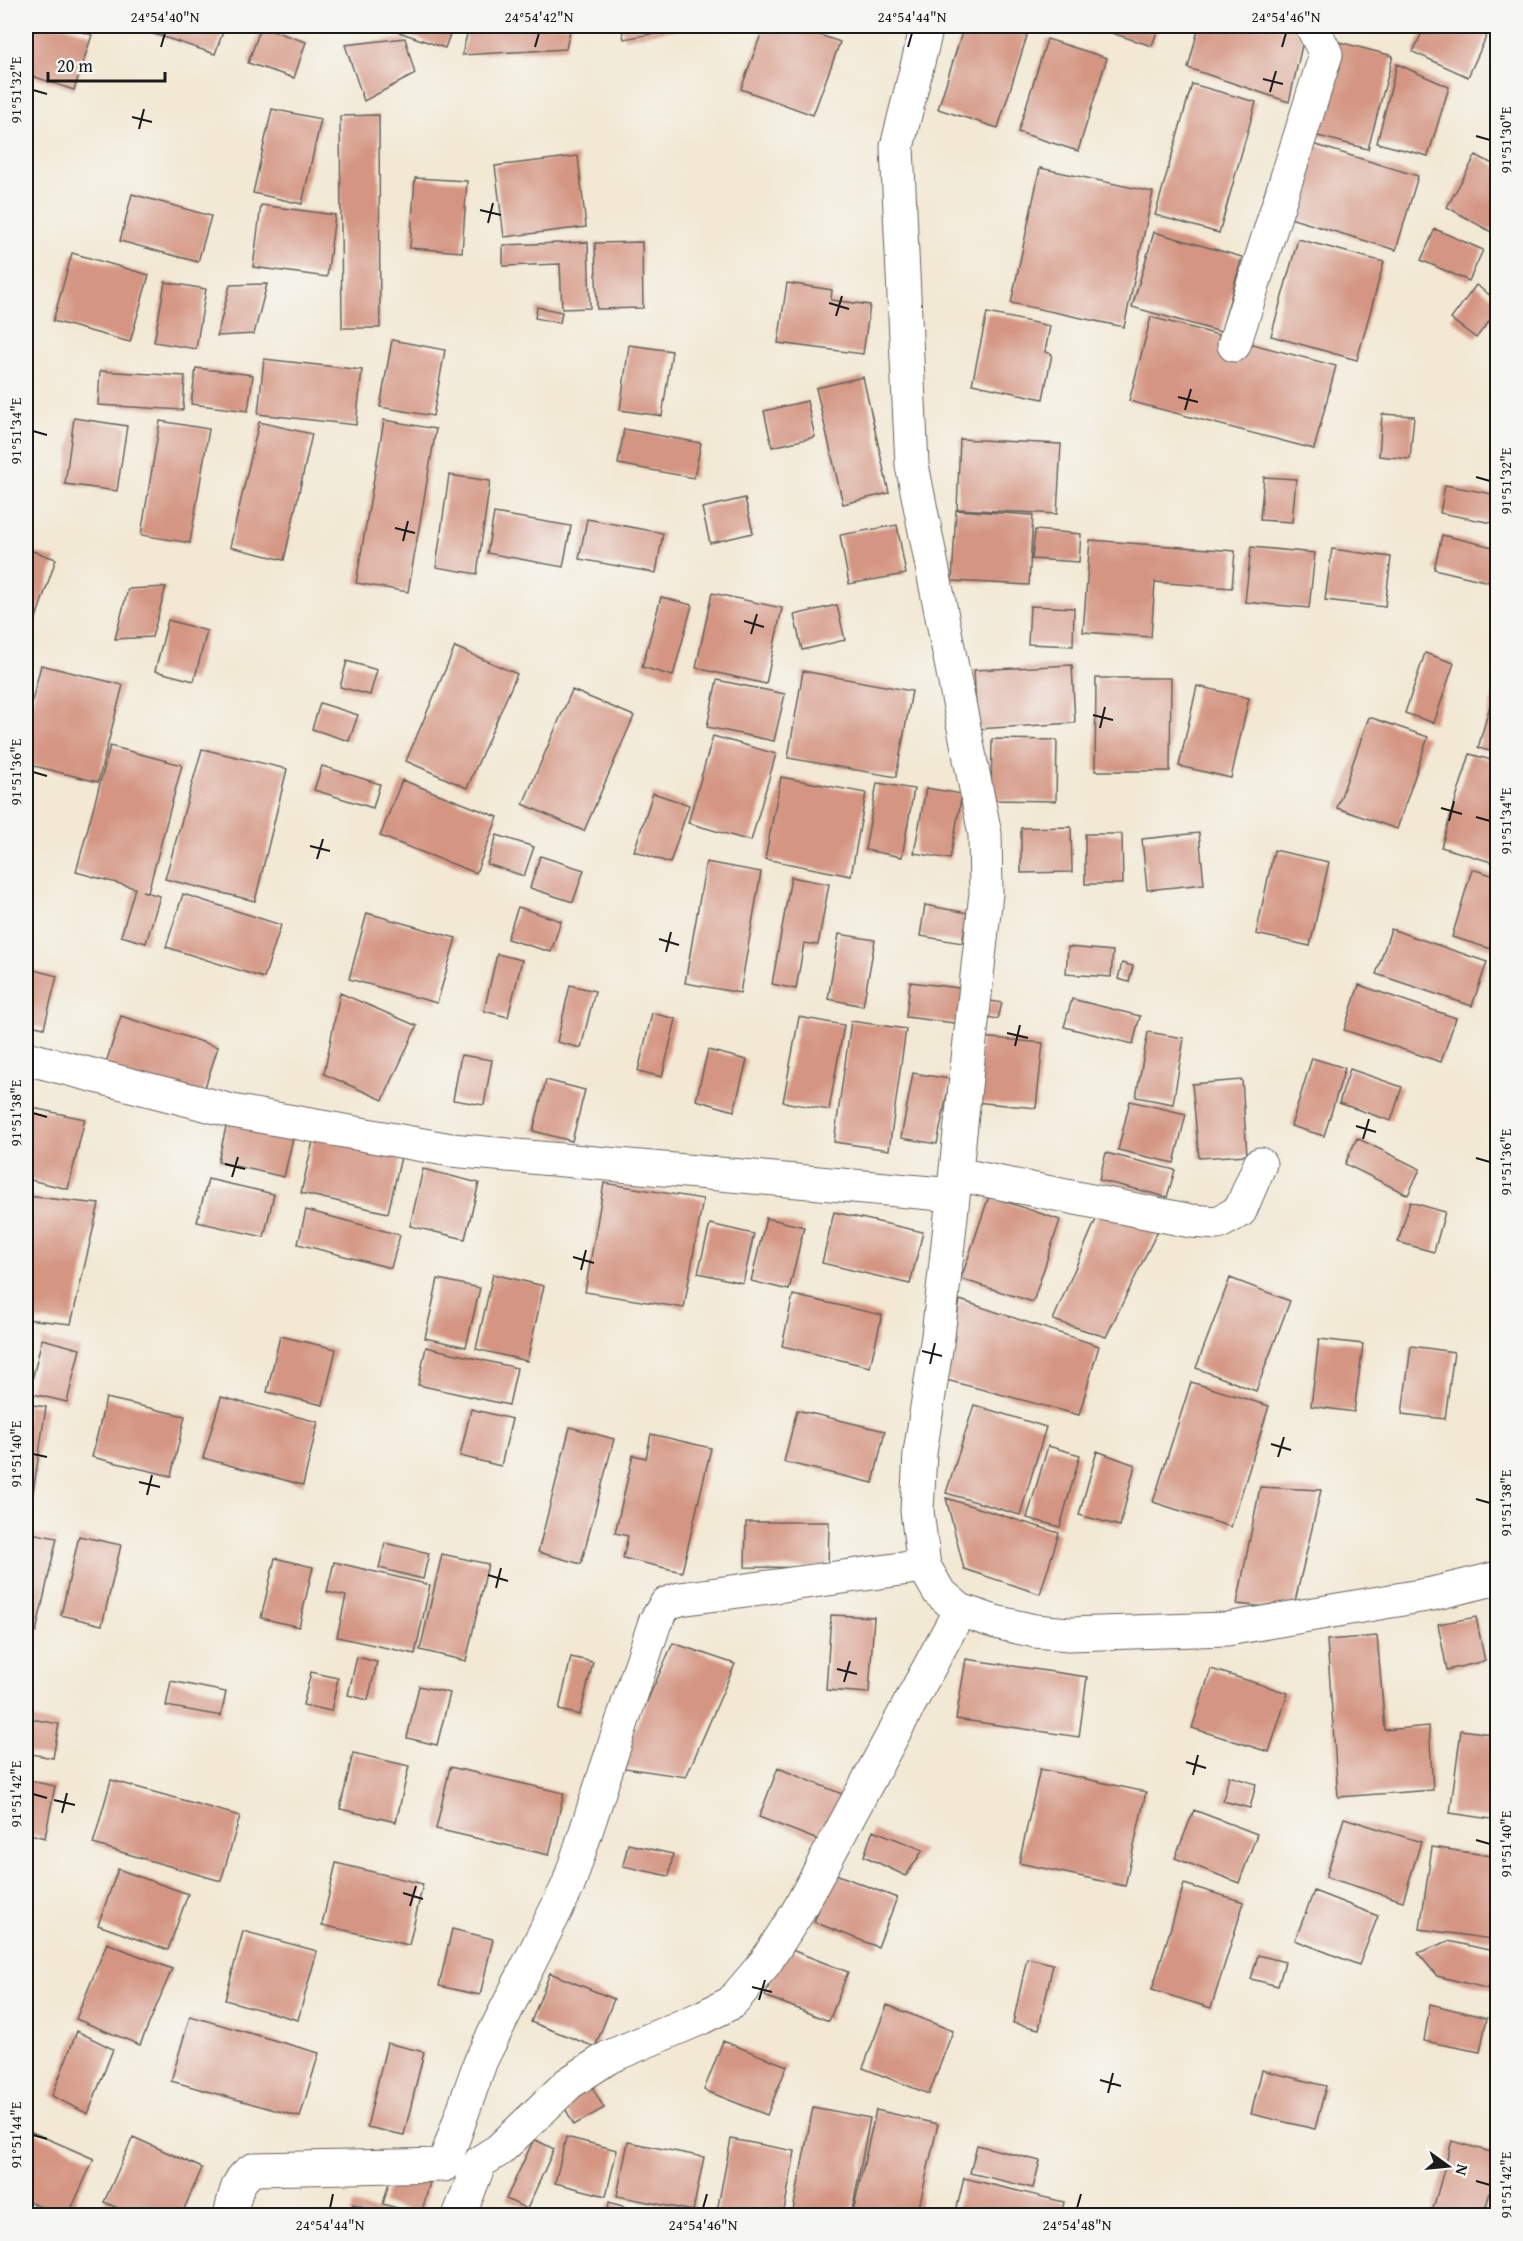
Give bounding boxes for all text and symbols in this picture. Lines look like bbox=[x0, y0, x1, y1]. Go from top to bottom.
text: 24°54'40"N bbox=[131, 6, 200, 27]
text: 24°54'42"N bbox=[505, 6, 574, 27]
text: 24°54'44"N bbox=[878, 6, 947, 27]
text: 24°54'46"N bbox=[1252, 6, 1321, 27]
scale bar bbox=[48, 45, 165, 83]
text: 20 m bbox=[57, 52, 93, 79]
text: 91°51'32"E bbox=[5, 56, 26, 123]
text: 91°51'30"E bbox=[1495, 106, 1516, 173]
text: 91°51'34"E bbox=[5, 397, 26, 464]
text: 91°51'32"E bbox=[1495, 447, 1516, 514]
text: 91°51'36"E bbox=[5, 738, 26, 805]
text: 91°51'34"E bbox=[1495, 787, 1516, 854]
text: 91°51'38"E bbox=[5, 1079, 26, 1146]
text: 91°51'36"E bbox=[1495, 1128, 1516, 1195]
text: 91°51'40"E bbox=[5, 1420, 26, 1487]
text: 91°51'38"E bbox=[1495, 1469, 1516, 1536]
text: 91°51'42"E bbox=[5, 1760, 26, 1827]
text: 91°51'40"E bbox=[1495, 1810, 1516, 1877]
text: 91°51'44"E bbox=[5, 2101, 26, 2168]
north arrow bbox=[1418, 2136, 1478, 2196]
text: 91°51'42"E bbox=[1495, 2151, 1516, 2218]
text: N bbox=[1449, 2162, 1475, 2178]
text: 24°54'44"N bbox=[296, 2214, 365, 2235]
text: 24°54'46"N bbox=[669, 2214, 738, 2235]
text: 24°54'48"N bbox=[1043, 2214, 1112, 2235]

